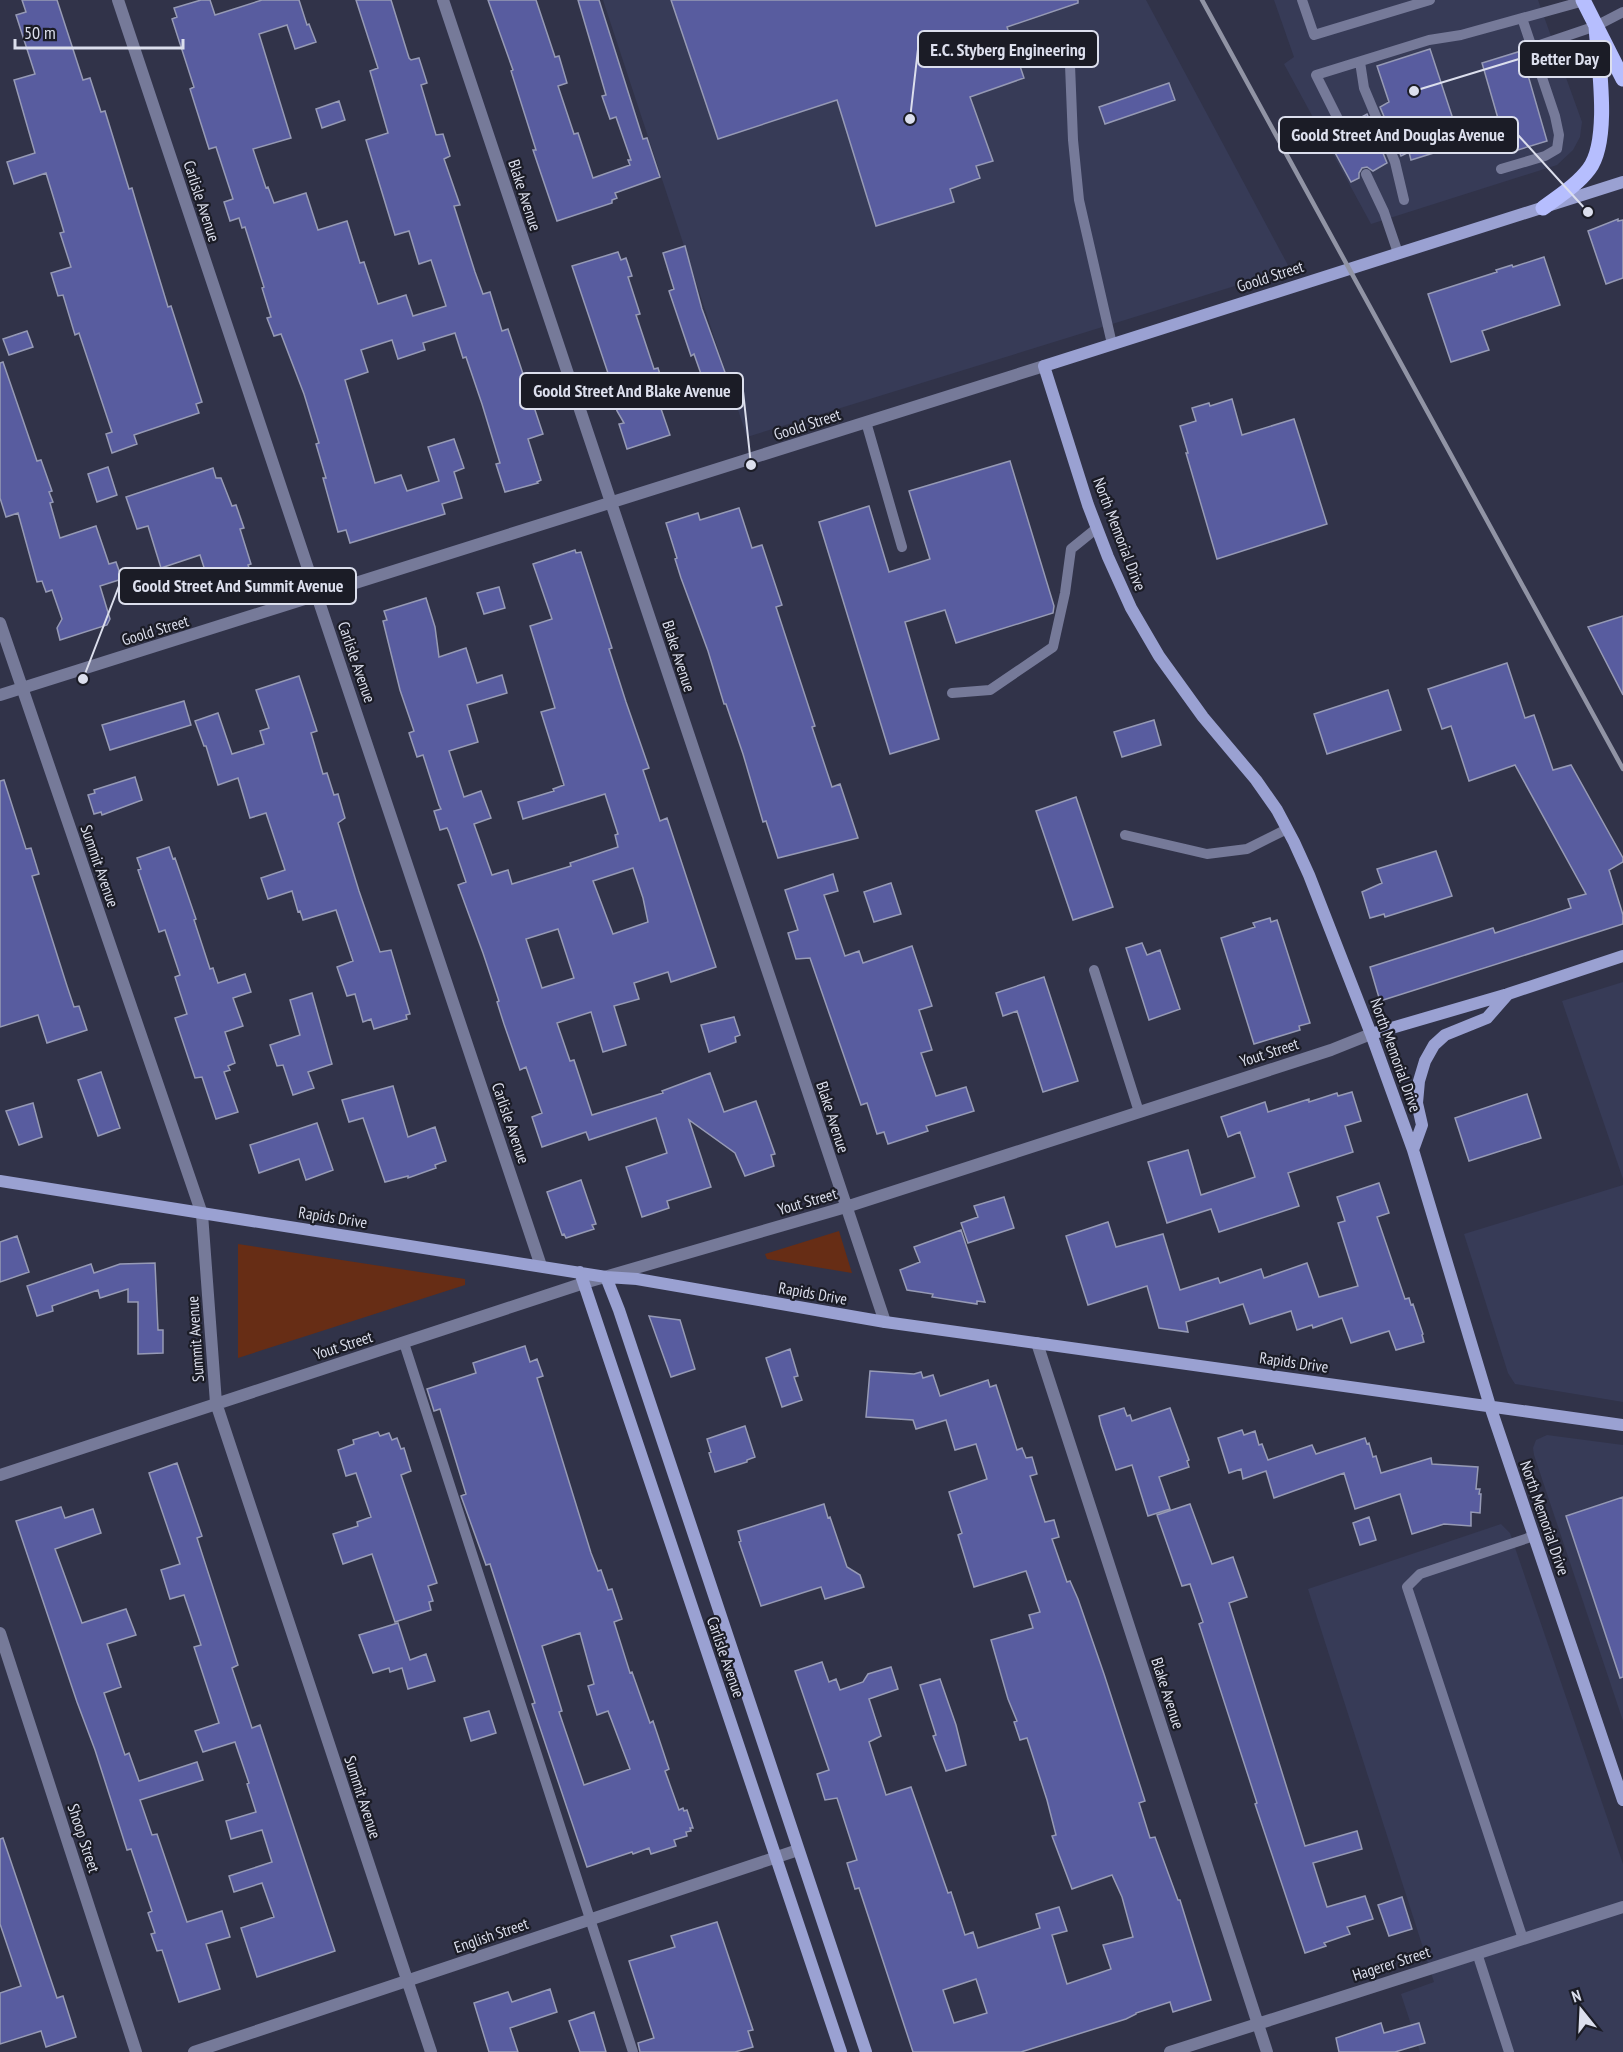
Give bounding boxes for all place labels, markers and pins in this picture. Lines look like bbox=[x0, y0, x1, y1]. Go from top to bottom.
callout: E.C. Styberg Engineering bbox=[918, 31, 1098, 67]
callout: Better Day bbox=[1519, 41, 1611, 77]
callout: Goold Street And Douglas Avenue bbox=[1279, 117, 1518, 153]
callout: Goold Street And Blake Avenue bbox=[520, 373, 743, 409]
callout: Goold Street And Summit Avenue bbox=[119, 568, 356, 604]

